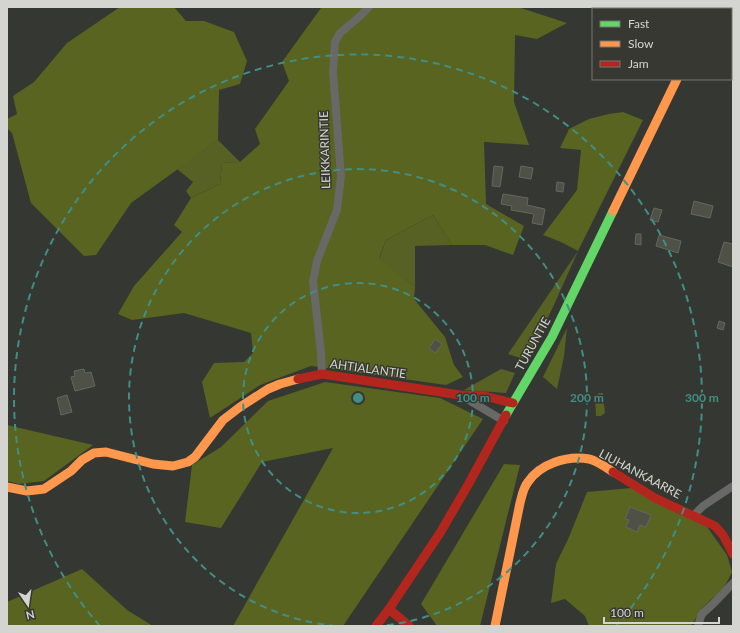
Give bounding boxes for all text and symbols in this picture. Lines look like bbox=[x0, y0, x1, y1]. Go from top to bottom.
legend bbox=[592, 8, 732, 80]
text: Fast bbox=[628, 16, 650, 31]
text: Slow bbox=[628, 36, 654, 51]
text: Jam bbox=[628, 56, 649, 71]
street label: LEIKKARINTIE bbox=[316, 111, 333, 189]
street label: TURUNTIE bbox=[512, 314, 553, 373]
street label: AHTIALANTIE bbox=[329, 356, 407, 381]
text: 100 m bbox=[456, 390, 490, 405]
text: 200 m bbox=[570, 390, 604, 405]
text: 300 m bbox=[685, 390, 719, 405]
centre of rings bbox=[351, 391, 365, 405]
street label: LIUHANKAARRE bbox=[597, 446, 684, 502]
north arrow bbox=[8, 585, 48, 625]
scale bar bbox=[604, 599, 719, 625]
text: 100 m bbox=[610, 605, 644, 620]
text: N bbox=[25, 608, 36, 623]

